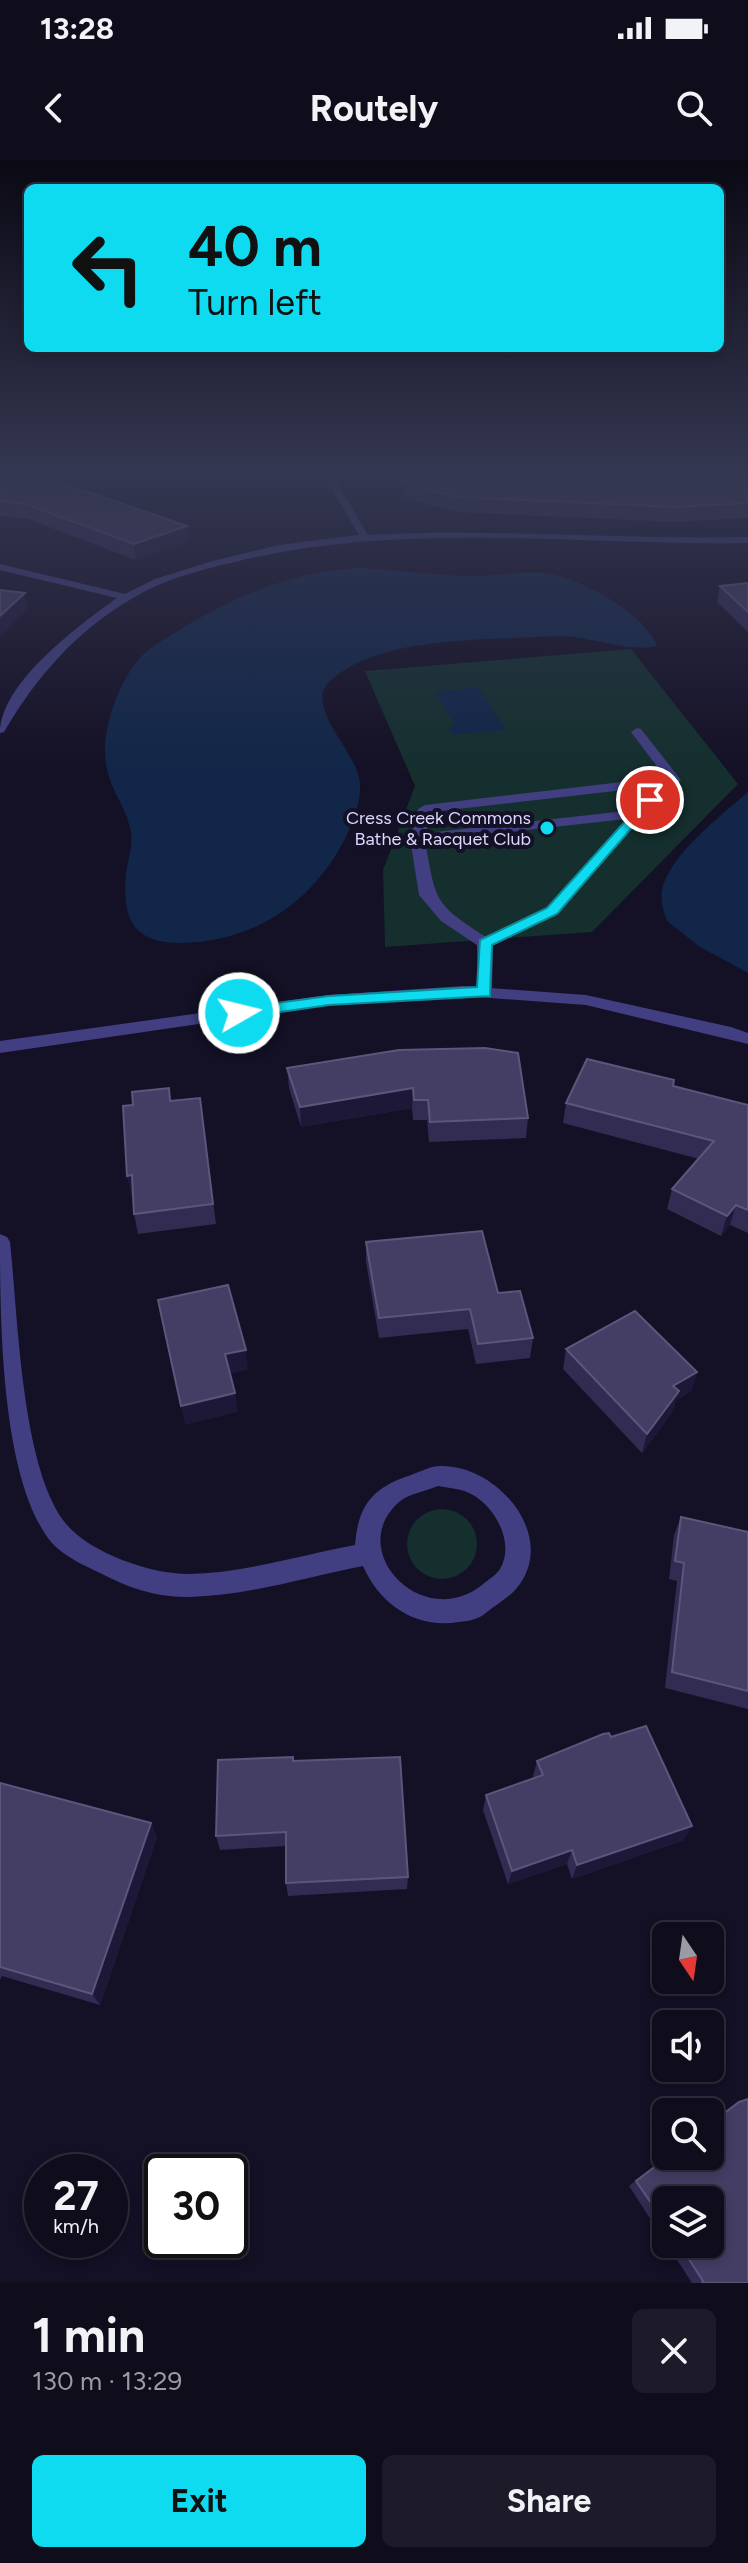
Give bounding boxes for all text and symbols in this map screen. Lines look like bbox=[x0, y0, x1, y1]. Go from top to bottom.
text: 13:28 bbox=[40, 10, 114, 47]
icon: back bbox=[32, 86, 76, 130]
icon: search bbox=[672, 86, 716, 130]
text: Routely bbox=[310, 87, 438, 130]
text: 40 m bbox=[188, 213, 322, 280]
icon: left bbox=[56, 216, 160, 320]
text: Turn left bbox=[188, 281, 322, 324]
pin bbox=[616, 766, 684, 834]
icon: arrive bbox=[628, 778, 672, 822]
place label: Cress Creek Commons Bathe & Racquet Club bbox=[346, 807, 531, 850]
marker: Cress Creek Commons Bathe & Racquet Club bbox=[538, 819, 556, 837]
position arrow bbox=[197, 971, 281, 1055]
north arrow bbox=[652, 1922, 724, 1994]
map controls bbox=[652, 1922, 724, 2258]
button: sound bbox=[652, 2010, 724, 2082]
button: search bbox=[652, 2098, 724, 2170]
speed limit sign: 30 bbox=[144, 2154, 248, 2258]
text: 27 bbox=[53, 2172, 99, 2220]
button: layers bbox=[652, 2186, 724, 2258]
text: km/h bbox=[53, 2214, 99, 2238]
text: 1 min bbox=[32, 2306, 145, 2364]
button: close bbox=[632, 2309, 716, 2393]
text: 130 m · 13:29 bbox=[32, 2365, 182, 2397]
button: Exit bbox=[32, 2455, 366, 2547]
button: Share bbox=[382, 2455, 716, 2547]

